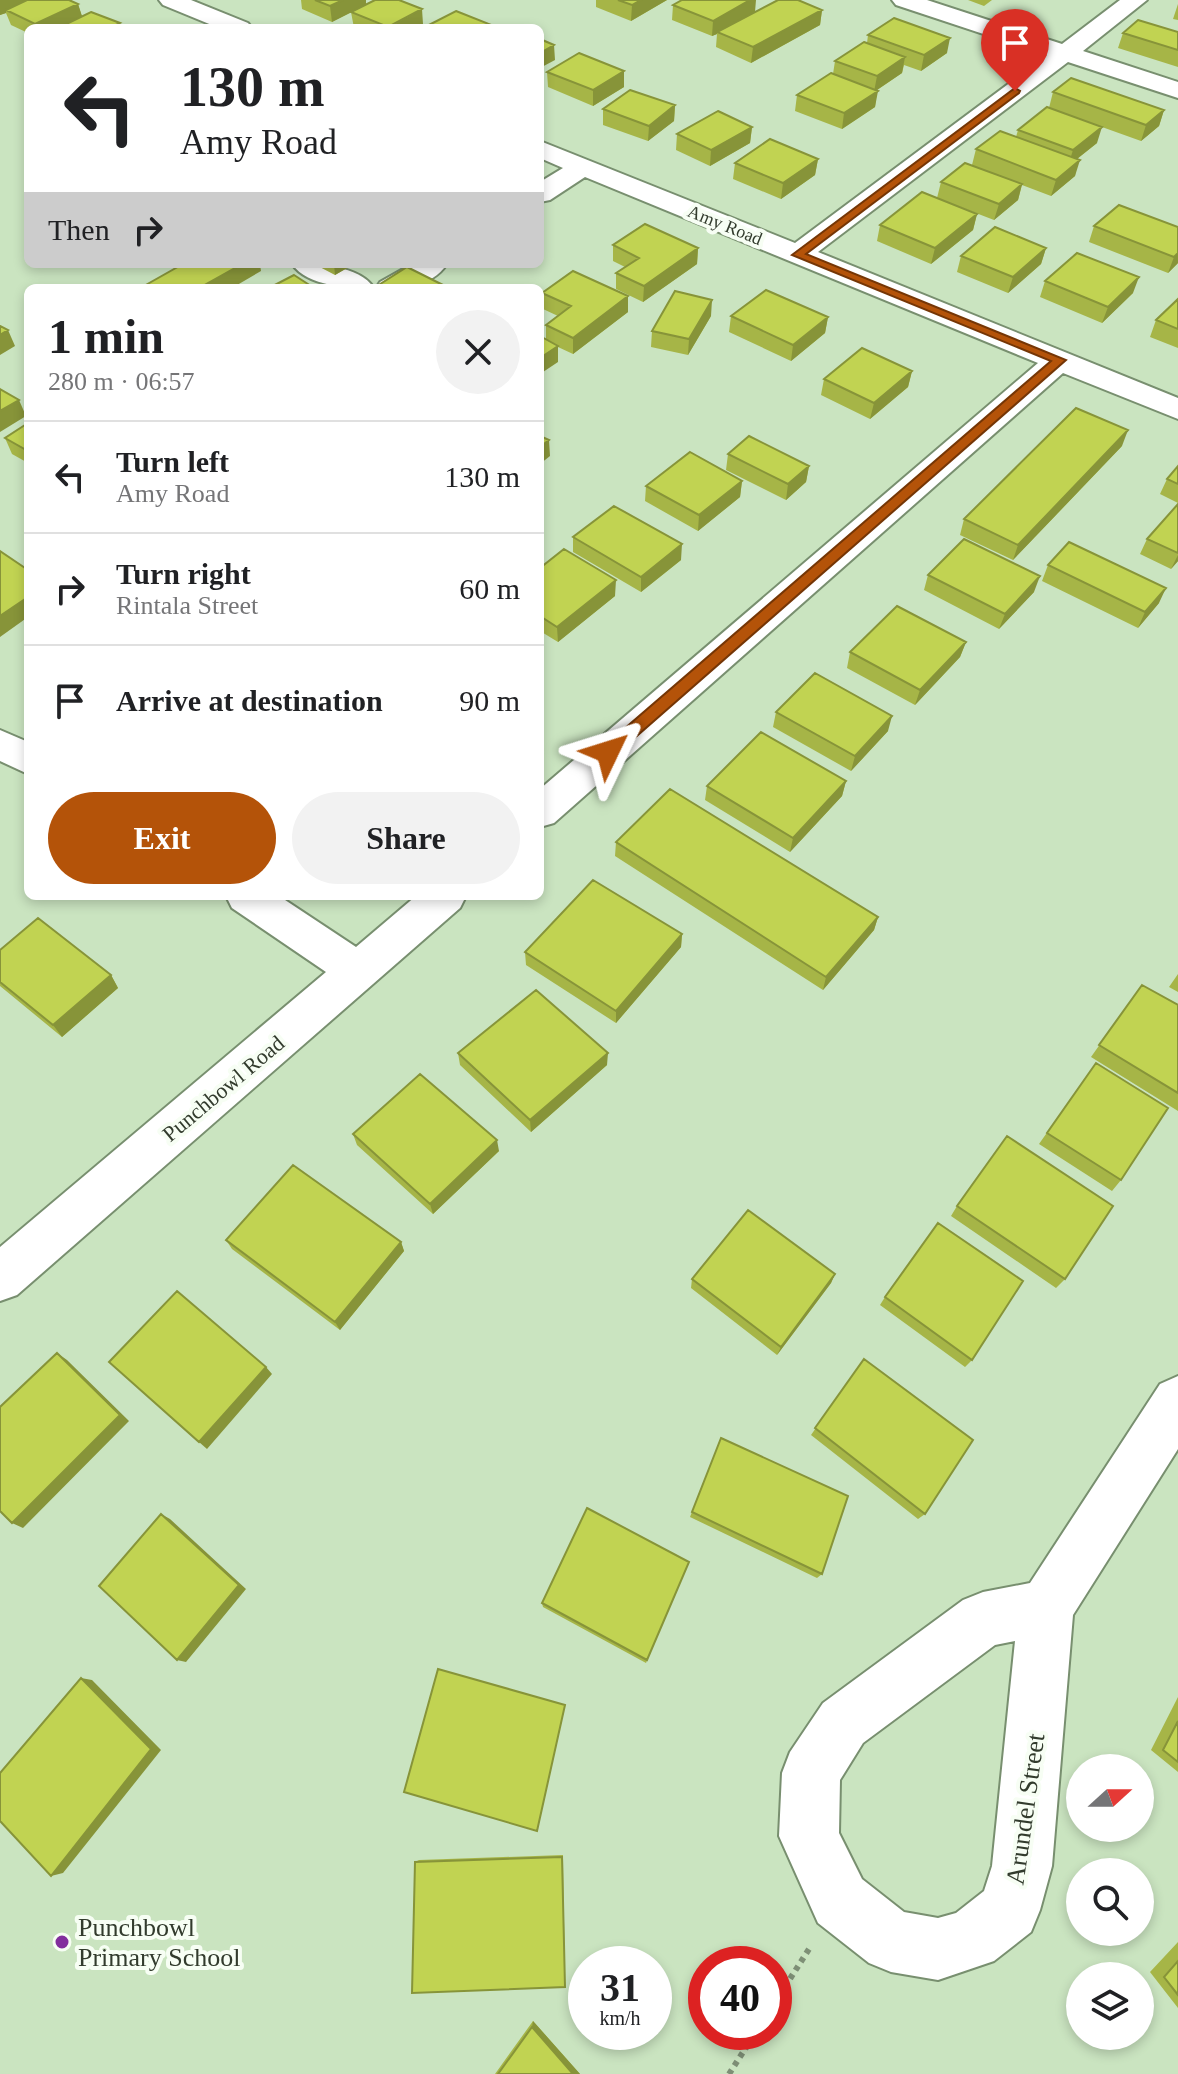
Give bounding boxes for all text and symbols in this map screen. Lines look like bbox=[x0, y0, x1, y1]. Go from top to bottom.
pin bbox=[981, 9, 1049, 91]
icon: arrive bbox=[993, 21, 1037, 65]
icon: left bbox=[48, 56, 152, 160]
text: 130 m bbox=[180, 56, 325, 118]
text: Amy Road bbox=[180, 122, 337, 162]
street label: Amy Road bbox=[685, 201, 765, 249]
icon: right bbox=[126, 208, 170, 252]
text: Then bbox=[48, 213, 110, 246]
text: 1 min bbox=[48, 310, 164, 363]
button: close bbox=[436, 310, 520, 394]
text: 280 m · 06:57 bbox=[48, 367, 195, 396]
text: Turn left bbox=[116, 445, 229, 478]
icon: left bbox=[48, 455, 92, 499]
text: 130 m bbox=[444, 460, 520, 493]
text: Amy Road bbox=[116, 479, 229, 508]
text: Turn right bbox=[116, 557, 251, 590]
icon: right bbox=[48, 567, 92, 611]
text: 60 m bbox=[459, 572, 520, 605]
text: Rintala Street bbox=[116, 591, 258, 620]
icon: arrive bbox=[48, 679, 92, 723]
text: Arrive at destination bbox=[116, 684, 383, 717]
text: 90 m bbox=[459, 684, 520, 717]
position arrow bbox=[566, 710, 650, 794]
button: Exit bbox=[48, 792, 276, 884]
button: Share bbox=[292, 792, 520, 884]
street label: Punchbowl Road bbox=[157, 1030, 289, 1146]
street label: Arundel Street bbox=[1001, 1731, 1051, 1887]
north arrow bbox=[1066, 1754, 1154, 1842]
map controls bbox=[1066, 1754, 1154, 2050]
button: search bbox=[1066, 1858, 1154, 1946]
place label: Punchbowl Primary School bbox=[78, 1913, 241, 1972]
marker: Punchbowl Primary School bbox=[53, 1933, 71, 1951]
speed limit sign: 40 bbox=[688, 1946, 792, 2050]
button: layers bbox=[1066, 1962, 1154, 2050]
text: 31 bbox=[600, 1965, 640, 2010]
text: km/h bbox=[599, 2007, 641, 2029]

